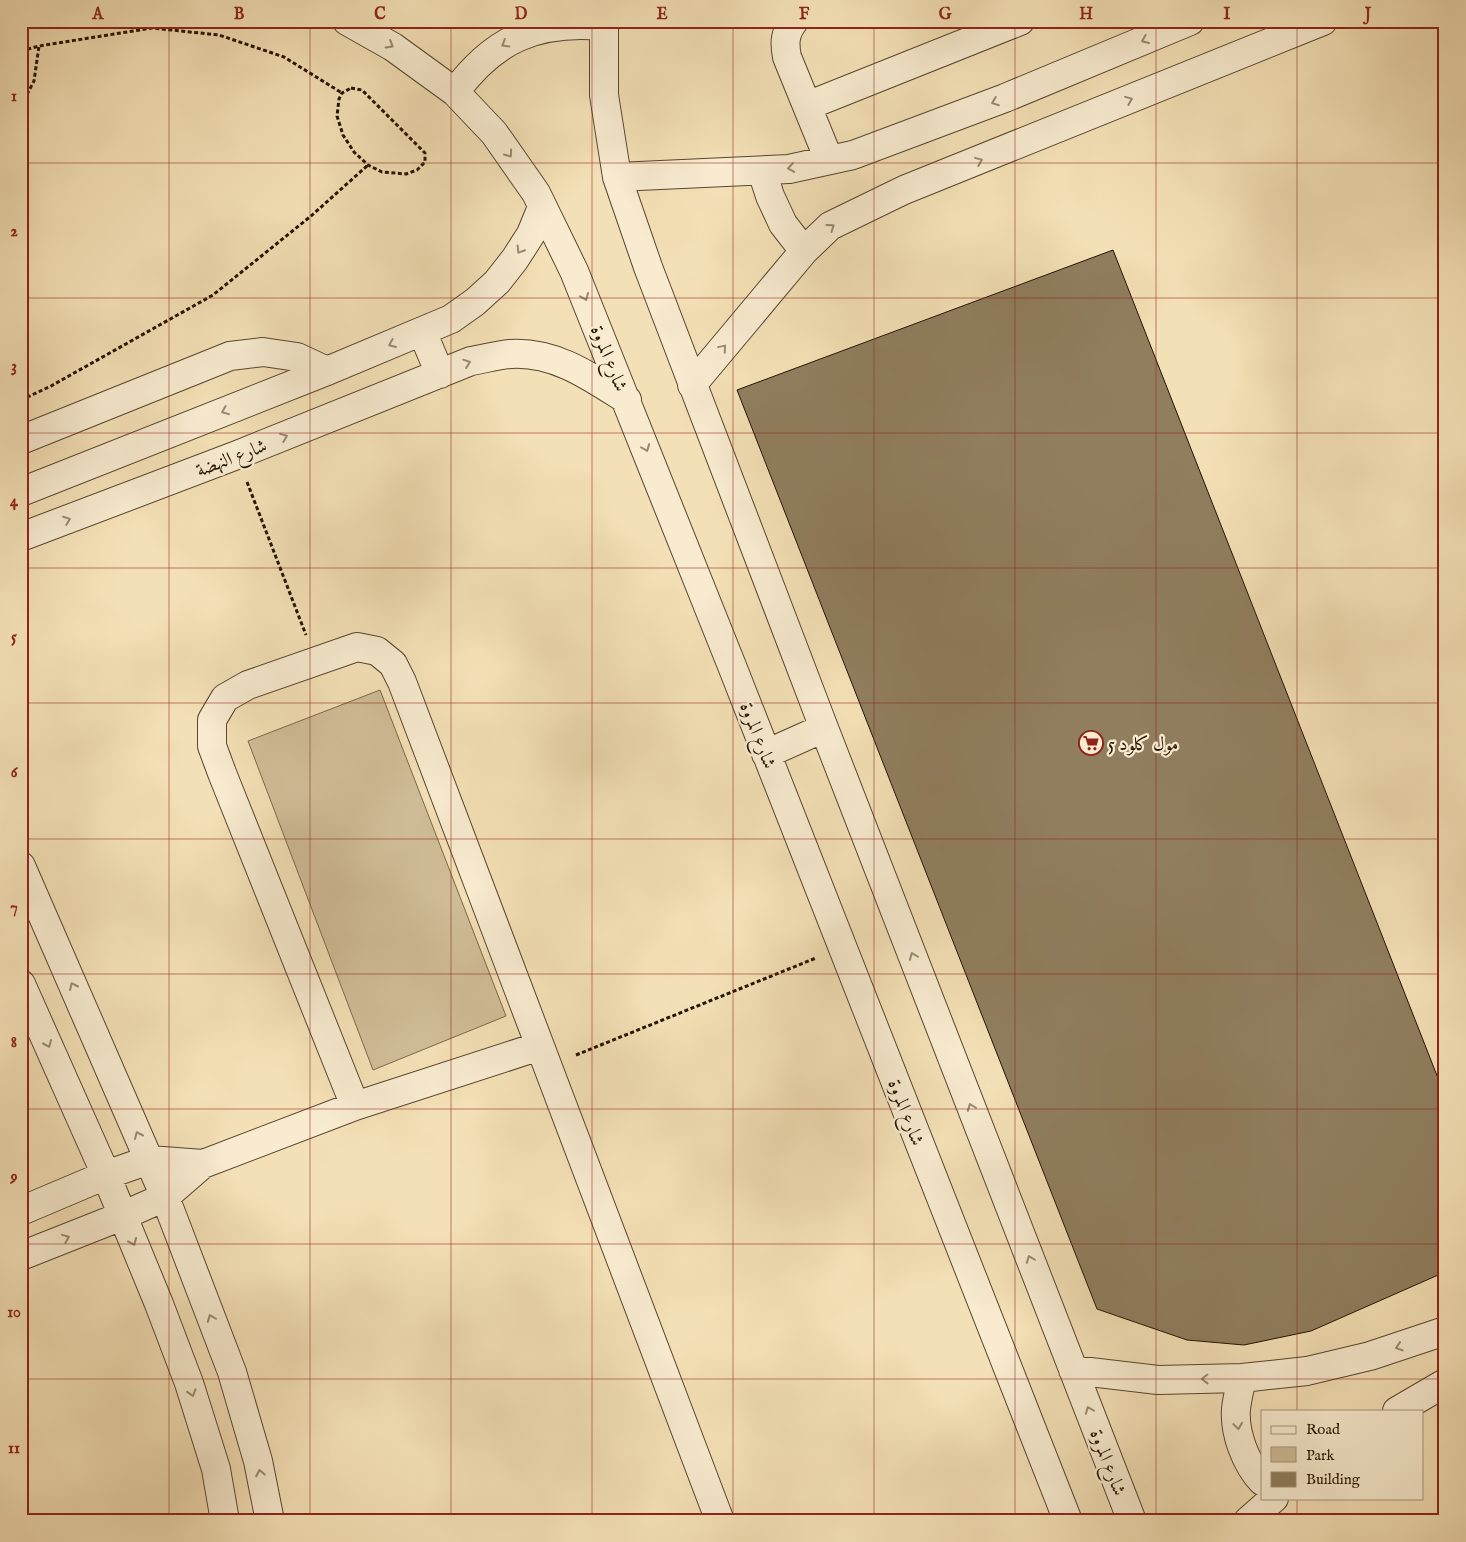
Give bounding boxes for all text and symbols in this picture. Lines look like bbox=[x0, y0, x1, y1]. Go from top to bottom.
text: A bbox=[92, 5, 105, 25]
text: B bbox=[234, 5, 245, 25]
text: C bbox=[374, 5, 386, 25]
text: D bbox=[515, 5, 528, 25]
text: E bbox=[656, 5, 668, 25]
text: F bbox=[799, 5, 810, 25]
text: G bbox=[939, 5, 952, 25]
text: H bbox=[1079, 5, 1093, 25]
text: I bbox=[1224, 5, 1231, 25]
text: J bbox=[1363, 5, 1372, 25]
one-way arrow bbox=[1141, 34, 1150, 44]
one-way arrow bbox=[502, 38, 511, 48]
one-way arrow bbox=[384, 39, 393, 49]
text: 1 bbox=[11, 87, 17, 107]
one-way arrow bbox=[1124, 95, 1133, 106]
one-way arrow bbox=[991, 96, 1000, 106]
one-way arrow bbox=[503, 148, 511, 157]
one-way arrow bbox=[974, 157, 983, 167]
one-way arrow bbox=[787, 163, 796, 173]
text: 2 bbox=[10, 222, 18, 242]
one-way arrow bbox=[825, 224, 835, 233]
one-way arrow bbox=[517, 245, 527, 254]
one-way arrow bbox=[579, 292, 590, 301]
street label: شارع المروة bbox=[582, 322, 632, 396]
one-way arrow bbox=[388, 337, 397, 348]
one-way arrow bbox=[717, 345, 726, 354]
text: 3 bbox=[11, 357, 17, 377]
one-way arrow bbox=[462, 359, 471, 369]
one-way arrow bbox=[221, 405, 230, 416]
one-way arrow bbox=[279, 432, 288, 443]
street label: شارع النهضة bbox=[193, 434, 271, 485]
one-way arrow bbox=[639, 443, 650, 452]
text: 4 bbox=[10, 492, 19, 512]
one-way arrow bbox=[62, 516, 71, 526]
text: 5 bbox=[11, 628, 17, 648]
street label: شارع المروة bbox=[732, 699, 781, 773]
supermarket icon: مول كلود 5 bbox=[1078, 730, 1104, 756]
place label: مول كلود 5 bbox=[1108, 733, 1178, 757]
text: 6 bbox=[11, 763, 19, 783]
text: 7 bbox=[10, 898, 18, 918]
one-way arrow bbox=[908, 952, 918, 960]
one-way arrow bbox=[69, 982, 80, 991]
text: 8 bbox=[11, 1033, 17, 1053]
one-way arrow bbox=[42, 1039, 53, 1048]
street label: شارع المروة bbox=[880, 1076, 929, 1150]
one-way arrow bbox=[967, 1103, 977, 1112]
one-way arrow bbox=[134, 1131, 145, 1140]
text: 9 bbox=[10, 1168, 18, 1188]
one-way arrow bbox=[61, 1233, 70, 1244]
one-way arrow bbox=[126, 1237, 137, 1246]
one-way arrow bbox=[1026, 1255, 1036, 1263]
text: 10 bbox=[7, 1303, 21, 1323]
one-way arrow bbox=[207, 1314, 217, 1323]
one-way arrow bbox=[1395, 1341, 1404, 1351]
one-way arrow bbox=[1201, 1374, 1208, 1384]
one-way arrow bbox=[186, 1388, 196, 1397]
one-way arrow bbox=[1085, 1406, 1095, 1415]
legend bbox=[1261, 1410, 1424, 1500]
text: Road bbox=[1306, 1420, 1341, 1439]
one-way arrow bbox=[1232, 1423, 1243, 1431]
street label: شارع المروة bbox=[1082, 1426, 1131, 1500]
text: 11 bbox=[8, 1439, 20, 1459]
text: Park bbox=[1306, 1446, 1336, 1465]
one-way arrow bbox=[255, 1469, 266, 1477]
text: Building bbox=[1306, 1470, 1361, 1489]

